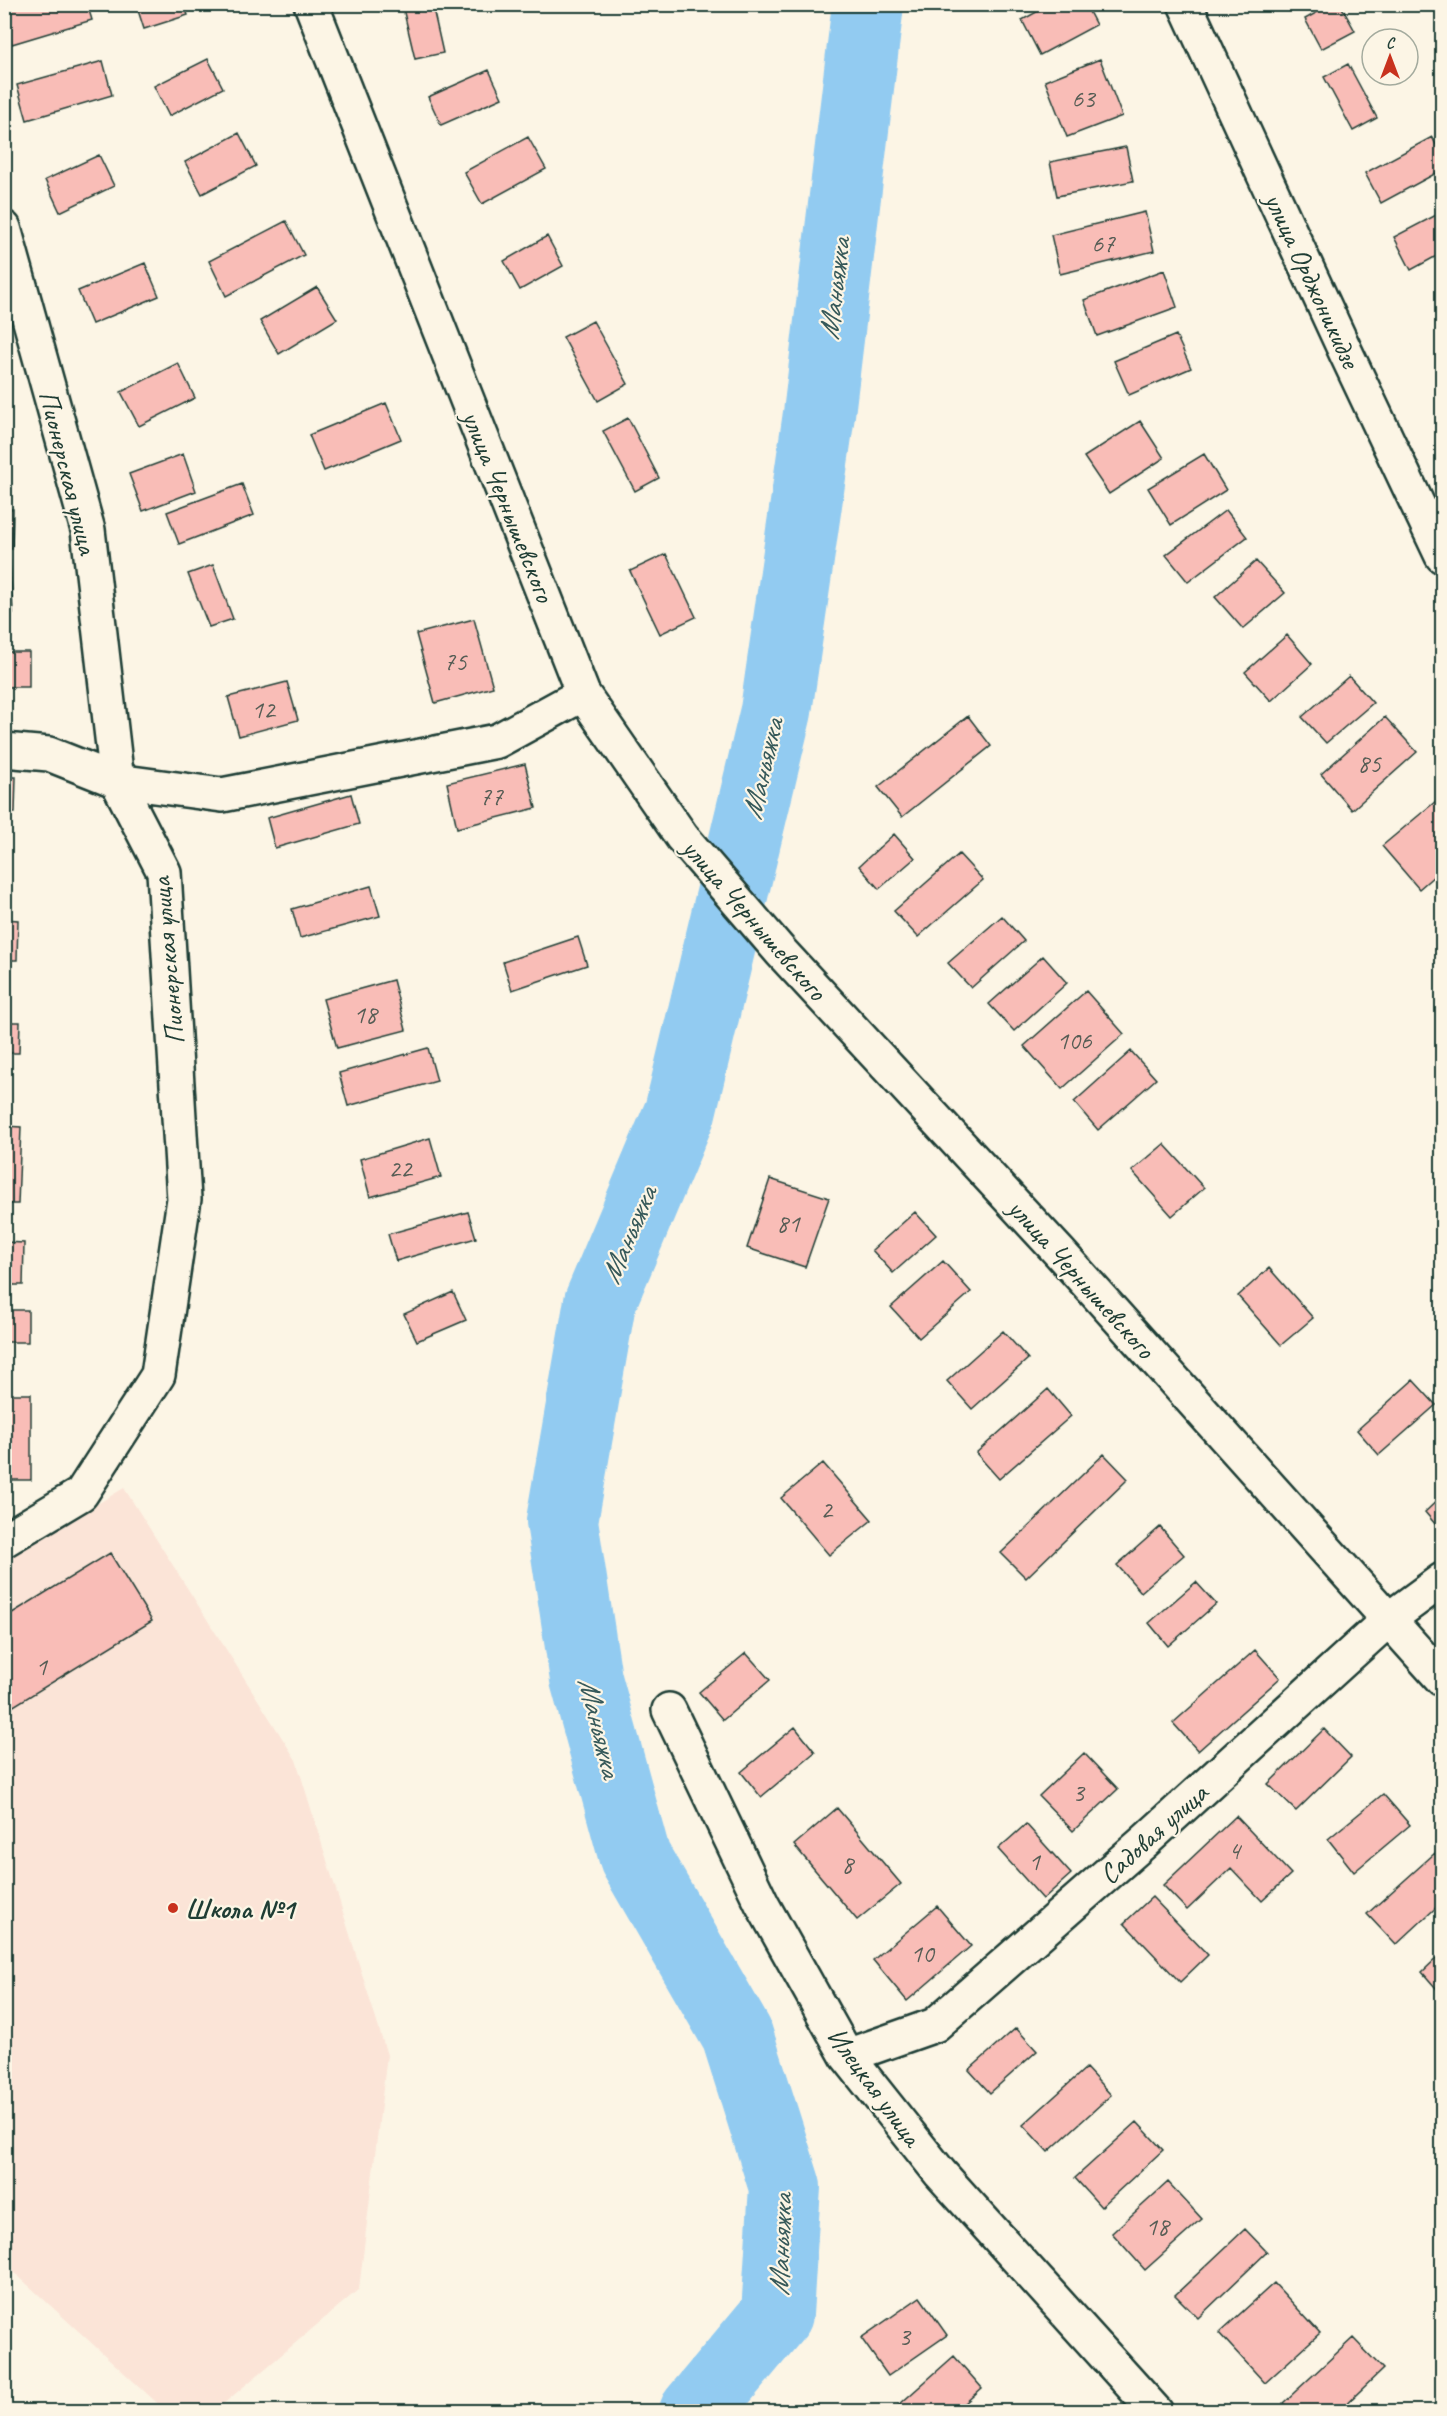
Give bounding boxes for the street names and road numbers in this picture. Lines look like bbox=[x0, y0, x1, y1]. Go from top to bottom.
street label: улица Орджоникидзе bbox=[1256, 185, 1369, 375]
street label: Пионерская улица bbox=[31, 387, 106, 559]
street label: улица Чернышевского bbox=[453, 404, 564, 609]
street label: улица Чернышевского bbox=[673, 830, 836, 1009]
street label: Пионерская улица bbox=[143, 874, 192, 1046]
street label: улица Чернышевского bbox=[999, 1190, 1164, 1367]
street label: Садовая улица bbox=[1092, 1774, 1216, 1891]
street label: Илецкая улица bbox=[820, 2020, 931, 2155]

